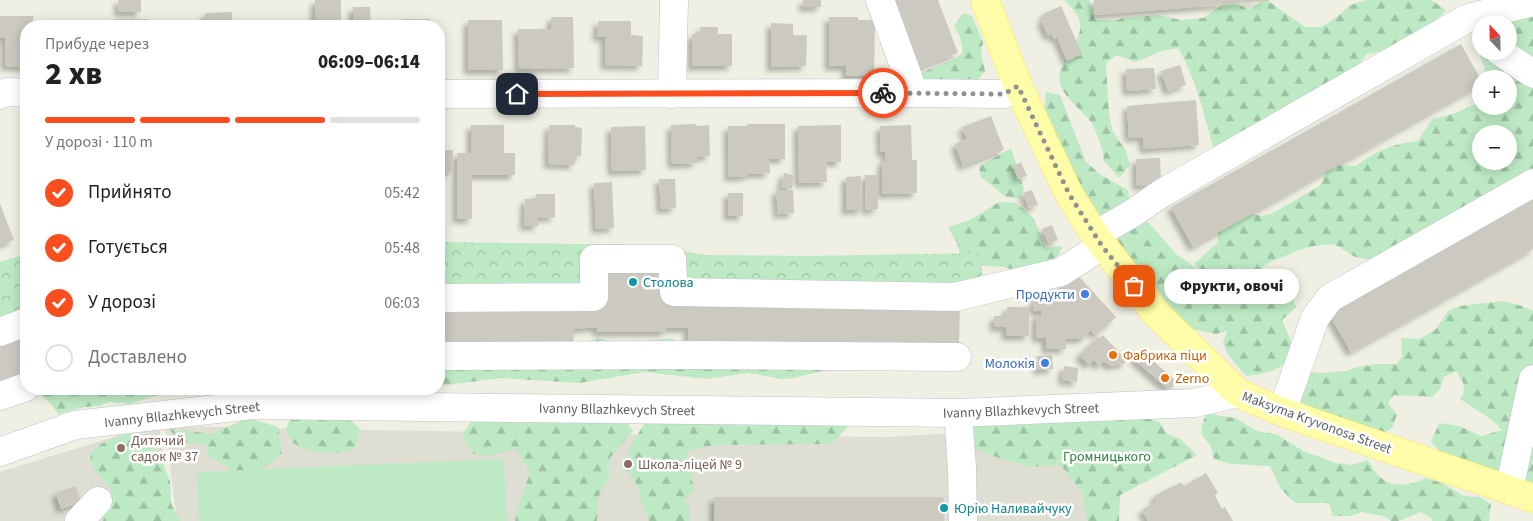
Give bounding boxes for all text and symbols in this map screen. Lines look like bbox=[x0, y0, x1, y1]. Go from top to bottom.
north arrow bbox=[1472, 15, 1518, 60]
map controls bbox=[1472, 15, 1517, 170]
text: Прибуде через bbox=[45, 33, 149, 55]
text: 06:09–06:14 bbox=[318, 49, 420, 76]
text: 2 хв bbox=[45, 51, 102, 97]
courier bbox=[858, 68, 908, 118]
button: + bbox=[1472, 70, 1517, 115]
pin bbox=[496, 73, 538, 115]
icon: bike bbox=[869, 79, 897, 107]
icon: home bbox=[503, 80, 531, 108]
button: − bbox=[1472, 125, 1517, 170]
text: У дорозі · 110 m bbox=[45, 131, 153, 153]
icon: check bbox=[45, 179, 73, 207]
text: Прийнято bbox=[88, 179, 172, 206]
text: 05:42 bbox=[384, 182, 420, 204]
icon: check bbox=[45, 234, 73, 262]
text: Готується bbox=[88, 234, 168, 261]
text: 05:48 bbox=[384, 237, 420, 259]
pin bbox=[1113, 265, 1155, 307]
callout: Фрукти, овочі bbox=[1164, 268, 1299, 304]
icon: bag bbox=[1120, 272, 1148, 300]
place label: Столова bbox=[643, 273, 694, 293]
text: Фрукти, овочі bbox=[1180, 275, 1283, 297]
marker: Столова bbox=[627, 276, 639, 288]
place label: Продукти bbox=[1016, 285, 1075, 305]
marker: Продукти bbox=[1079, 288, 1091, 300]
icon: check bbox=[45, 289, 73, 317]
text: У дорозі bbox=[88, 289, 156, 316]
text: 06:03 bbox=[384, 292, 420, 314]
text: Доставлено bbox=[88, 344, 187, 371]
place label: Фабрика піци bbox=[1123, 346, 1207, 366]
marker: Фабрика піци bbox=[1107, 349, 1119, 361]
place label: Молокія bbox=[985, 354, 1035, 374]
marker: Молокія bbox=[1039, 357, 1051, 369]
place label: Zerno bbox=[1175, 369, 1209, 389]
marker: Zerno bbox=[1159, 372, 1171, 384]
street label: Maksyma Kryvonosa Street bbox=[1239, 387, 1395, 459]
street label: Ivanny Bllazhkevych Street bbox=[103, 397, 261, 433]
street label: Ivanny Bllazhkevych Street bbox=[943, 398, 1100, 424]
street label: Ivanny Bllazhkevych Street bbox=[539, 399, 696, 421]
place label: Дитячий садок № 37 bbox=[131, 431, 198, 467]
marker: Дитячий садок № 37 bbox=[115, 442, 127, 454]
park label: Громницького bbox=[1063, 447, 1151, 467]
place label: Школа-ліцей № 9 bbox=[638, 455, 742, 475]
marker: Школа-ліцей № 9 bbox=[622, 458, 634, 470]
place label: Юрію Наливайчуку bbox=[954, 499, 1072, 519]
marker: Юрію Наливайчуку bbox=[938, 502, 950, 514]

